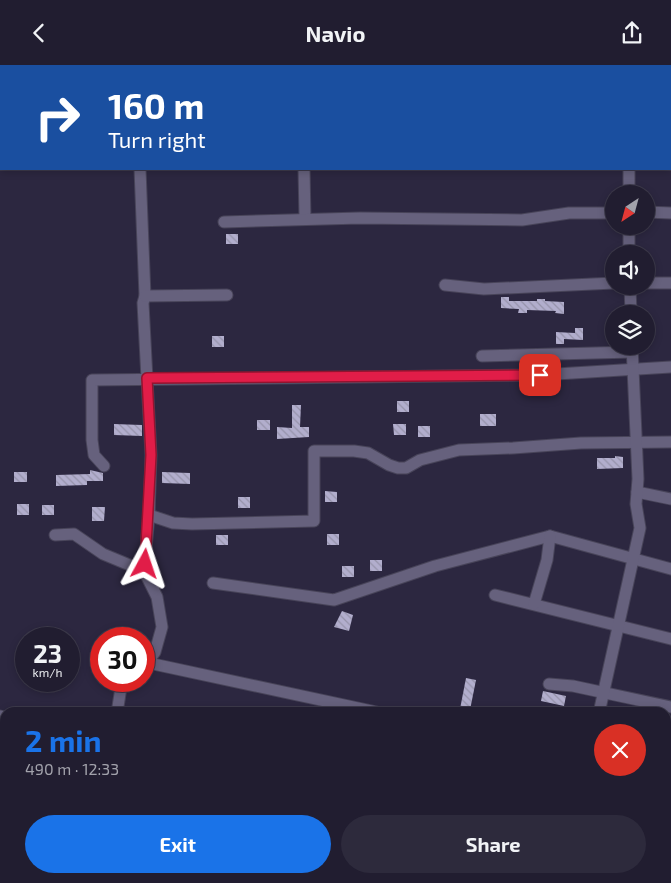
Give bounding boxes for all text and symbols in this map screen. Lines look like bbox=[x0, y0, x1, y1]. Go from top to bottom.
icon: back bbox=[25, 19, 53, 47]
icon: share bbox=[618, 19, 646, 47]
text: Navio bbox=[306, 20, 365, 46]
text: 160 m bbox=[108, 84, 204, 126]
icon: right bbox=[25, 85, 90, 150]
text: Turn right bbox=[108, 126, 206, 152]
north arrow bbox=[605, 185, 655, 235]
map controls bbox=[605, 185, 655, 355]
button: sound bbox=[605, 245, 655, 295]
button: layers bbox=[605, 305, 655, 355]
pin bbox=[519, 354, 561, 396]
icon: arrive bbox=[526, 361, 554, 389]
position arrow bbox=[118, 537, 170, 589]
speed limit sign: 30 bbox=[90, 627, 155, 692]
text: 23 bbox=[33, 638, 62, 668]
text: km/h bbox=[33, 665, 62, 679]
text: 2 min bbox=[25, 722, 102, 758]
button: close bbox=[594, 724, 646, 776]
text: 490 m · 12:33 bbox=[25, 759, 119, 778]
button: Exit bbox=[25, 815, 331, 873]
button: Share bbox=[341, 815, 646, 873]

